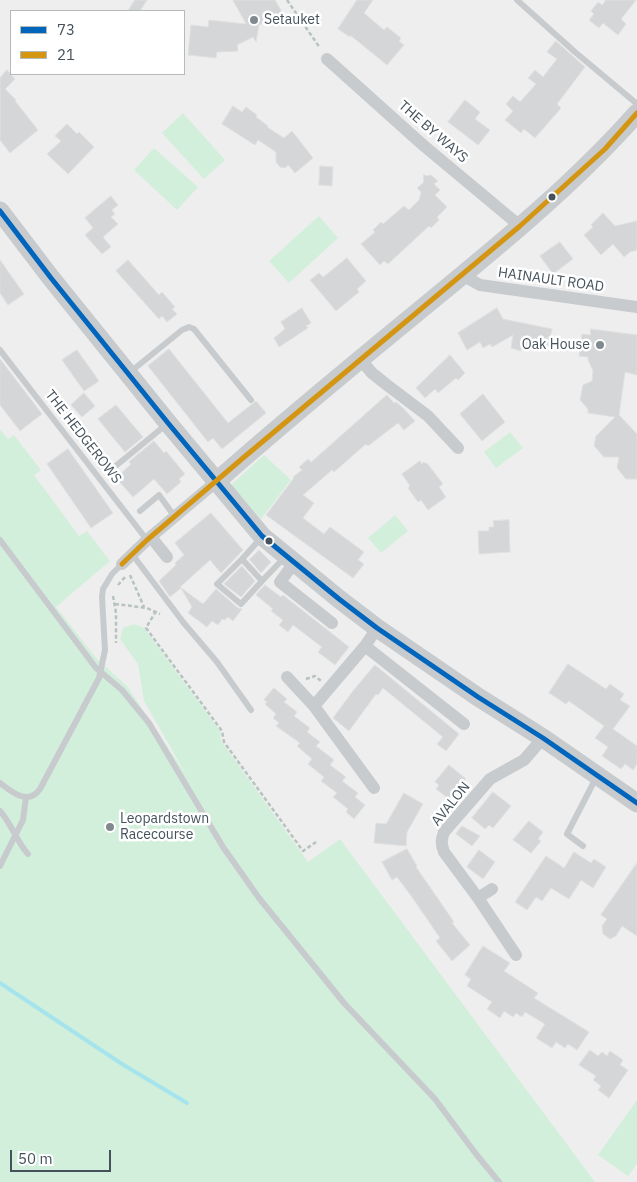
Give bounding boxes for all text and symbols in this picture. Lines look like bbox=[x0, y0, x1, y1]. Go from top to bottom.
legend bbox=[10, 10, 185, 75]
place label: Setauket bbox=[264, 12, 320, 28]
marker: Setauket bbox=[248, 14, 260, 26]
text: 73 bbox=[57, 20, 75, 39]
text: 21 bbox=[57, 45, 75, 64]
street label: THE BY WAYS bbox=[395, 97, 471, 167]
unlabelled marker bbox=[547, 192, 557, 202]
street label: HAINAULT ROAD bbox=[497, 264, 605, 296]
place label: Oak House bbox=[522, 337, 590, 353]
marker: Oak House bbox=[594, 339, 606, 351]
street label: THE HEDGEROWS bbox=[41, 387, 125, 487]
unlabelled marker bbox=[264, 536, 274, 546]
street label: AVALON bbox=[428, 779, 474, 829]
place label: Leopardstown Racecourse bbox=[120, 811, 209, 844]
marker: Leopardstown Racecourse bbox=[104, 821, 116, 833]
scale bar bbox=[12, 1140, 114, 1172]
text: 50 m bbox=[18, 1149, 53, 1168]

